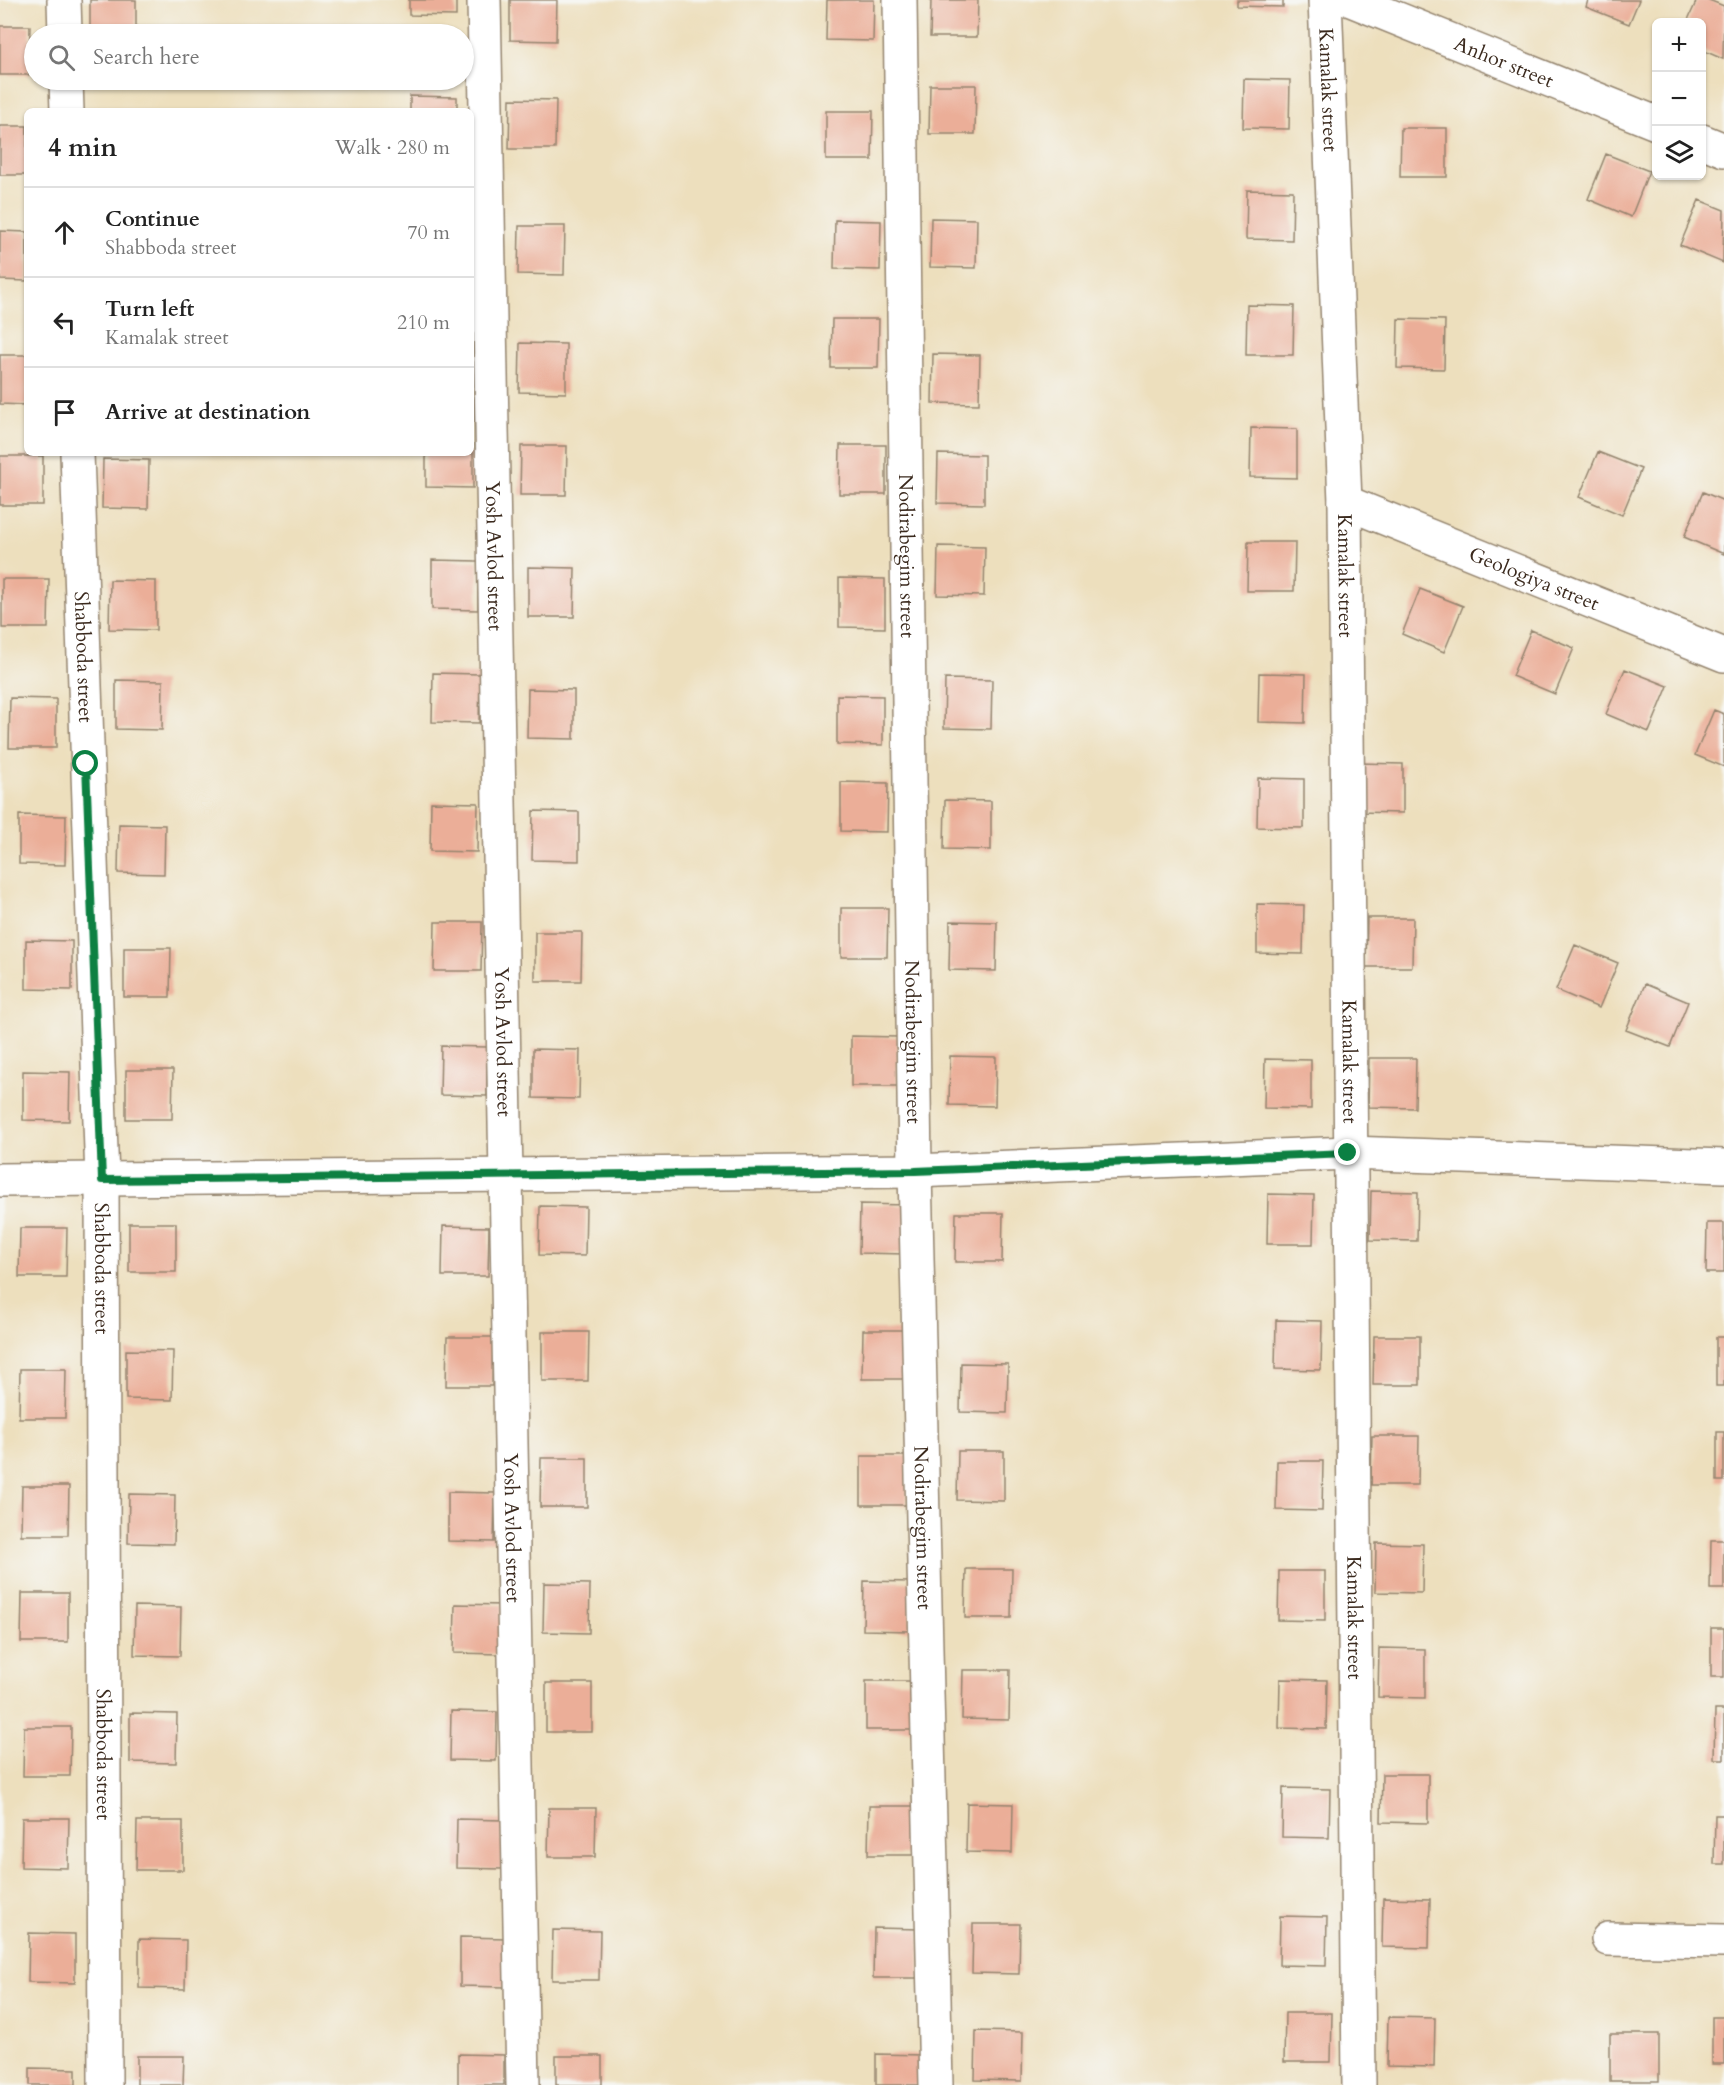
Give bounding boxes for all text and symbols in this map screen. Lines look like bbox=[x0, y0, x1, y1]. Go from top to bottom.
map controls bbox=[1652, 18, 1706, 180]
button: + bbox=[1652, 18, 1706, 72]
search box bbox=[24, 24, 474, 90]
street label: Kamalak street bbox=[1312, 28, 1344, 153]
street label: Anhor street bbox=[1450, 30, 1558, 95]
icon: search bbox=[45, 41, 78, 74]
text: Search here bbox=[93, 42, 200, 72]
button: − bbox=[1652, 72, 1706, 126]
button: layers bbox=[1652, 126, 1706, 180]
text: 4 min bbox=[48, 130, 117, 165]
text: Walk · 280 m bbox=[335, 134, 450, 161]
text: Continue bbox=[105, 204, 200, 234]
icon: ahead bbox=[48, 216, 81, 249]
text: 70 m bbox=[407, 219, 450, 246]
text: Shabboda street bbox=[105, 234, 236, 261]
text: Turn left bbox=[105, 294, 194, 324]
icon: left bbox=[48, 306, 81, 339]
text: 210 m bbox=[397, 309, 450, 336]
text: Kamalak street bbox=[105, 324, 229, 351]
icon: arrive bbox=[48, 396, 81, 429]
text: Arrive at destination bbox=[105, 397, 310, 427]
street label: Nodirabegim street bbox=[892, 474, 921, 639]
street label: Yosh Avlod street bbox=[479, 481, 509, 632]
street label: Kamalak street bbox=[1331, 514, 1359, 638]
street label: Geologiya street bbox=[1465, 540, 1604, 617]
street label: Shabboda street bbox=[68, 591, 99, 724]
route start bbox=[72, 750, 98, 776]
street label: Nodirabegim street bbox=[898, 960, 927, 1125]
street label: Yosh Avlod street bbox=[488, 967, 518, 1118]
street label: Kamalak street bbox=[1335, 1000, 1364, 1124]
route end bbox=[1334, 1139, 1360, 1165]
street label: Shabboda street bbox=[88, 1203, 116, 1335]
street label: Nodirabegim street bbox=[907, 1446, 938, 1611]
street label: Yosh Avlod street bbox=[497, 1453, 527, 1604]
street label: Kamalak street bbox=[1340, 1556, 1368, 1680]
street label: Shabboda street bbox=[90, 1689, 117, 1821]

